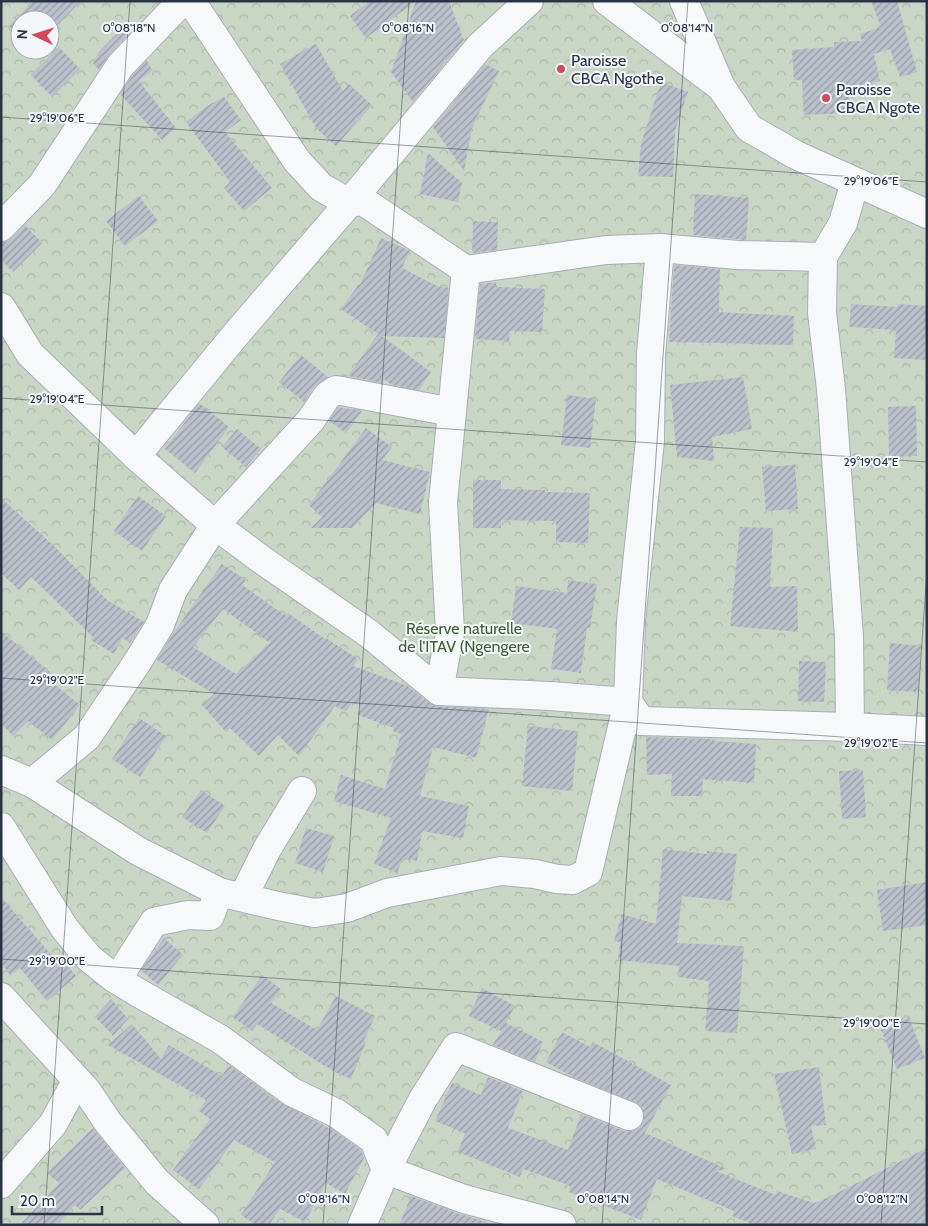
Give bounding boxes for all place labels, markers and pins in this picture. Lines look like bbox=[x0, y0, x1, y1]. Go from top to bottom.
place label: Paroisse CBCA Ngothe bbox=[571, 51, 664, 88]
marker: Paroisse CBCA Ngothe bbox=[555, 63, 567, 75]
place label: Paroisse CBCA Ngote bbox=[836, 80, 920, 117]
marker: Paroisse CBCA Ngote bbox=[820, 92, 832, 104]

